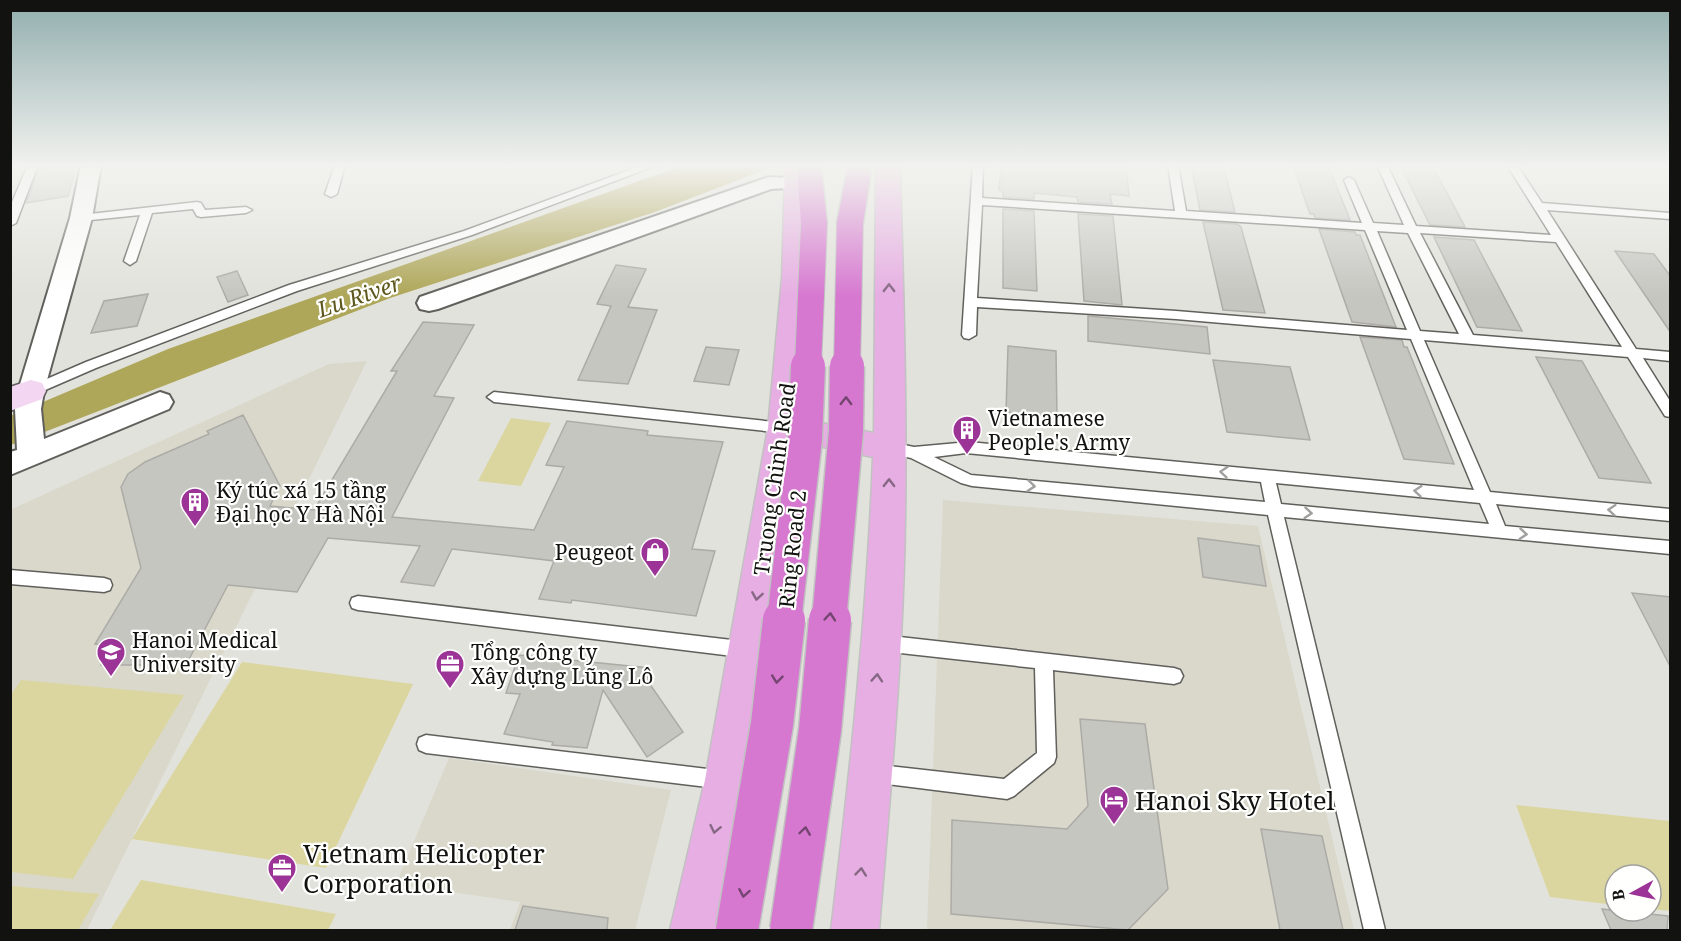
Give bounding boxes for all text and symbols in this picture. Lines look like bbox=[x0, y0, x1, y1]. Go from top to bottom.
water label: Lu River bbox=[312, 266, 406, 324]
one-way arrow bbox=[883, 284, 895, 293]
street label: Truong Chinh Road bbox=[747, 381, 801, 577]
one-way arrow bbox=[840, 397, 853, 406]
place label: Vietnamese People's Army bbox=[988, 404, 1130, 456]
building icon: Vietnamese People's Army bbox=[951, 414, 983, 456]
one-way arrow bbox=[1219, 466, 1229, 479]
place label: Ký túc xá 15 tầng Đại học Y Hà Nội bbox=[216, 476, 387, 528]
one-way arrow bbox=[882, 479, 895, 488]
one-way arrow bbox=[1026, 479, 1035, 492]
one-way arrow bbox=[1414, 485, 1423, 498]
building icon: Ký túc xá 15 tầng Đại học Y Hà Nội bbox=[179, 486, 211, 528]
street label: Ring Road 2 bbox=[772, 489, 812, 609]
one-way arrow bbox=[1608, 504, 1617, 517]
one-way arrow bbox=[1304, 506, 1313, 519]
one-way arrow bbox=[1519, 527, 1528, 540]
shop icon: Peugeot bbox=[639, 536, 671, 578]
place label: Peugeot bbox=[555, 538, 634, 566]
one-way arrow bbox=[752, 591, 764, 600]
one-way arrow bbox=[823, 612, 836, 621]
place label: Hanoi Medical University bbox=[132, 626, 278, 678]
school or university icon: Hanoi Medical University bbox=[95, 636, 127, 678]
place label: Tổng công ty Xây dựng Lũng Lô bbox=[471, 638, 653, 690]
office icon: Tổng công ty Xây dựng Lũng Lô bbox=[434, 648, 466, 690]
one-way arrow bbox=[870, 673, 883, 683]
one-way arrow bbox=[772, 675, 784, 684]
place label: Hanoi Sky Hotel bbox=[1135, 782, 1335, 818]
hotel icon: Hanoi Sky Hotel bbox=[1098, 784, 1130, 826]
one-way arrow bbox=[709, 824, 722, 834]
one-way arrow bbox=[799, 826, 811, 836]
place label: Vietnam Helicopter Corporation bbox=[303, 835, 545, 901]
office icon: Vietnam Helicopter Corporation bbox=[266, 852, 298, 894]
north arrow bbox=[1603, 863, 1663, 923]
one-way arrow bbox=[854, 868, 867, 877]
one-way arrow bbox=[738, 888, 750, 897]
text: B bbox=[1606, 888, 1630, 902]

